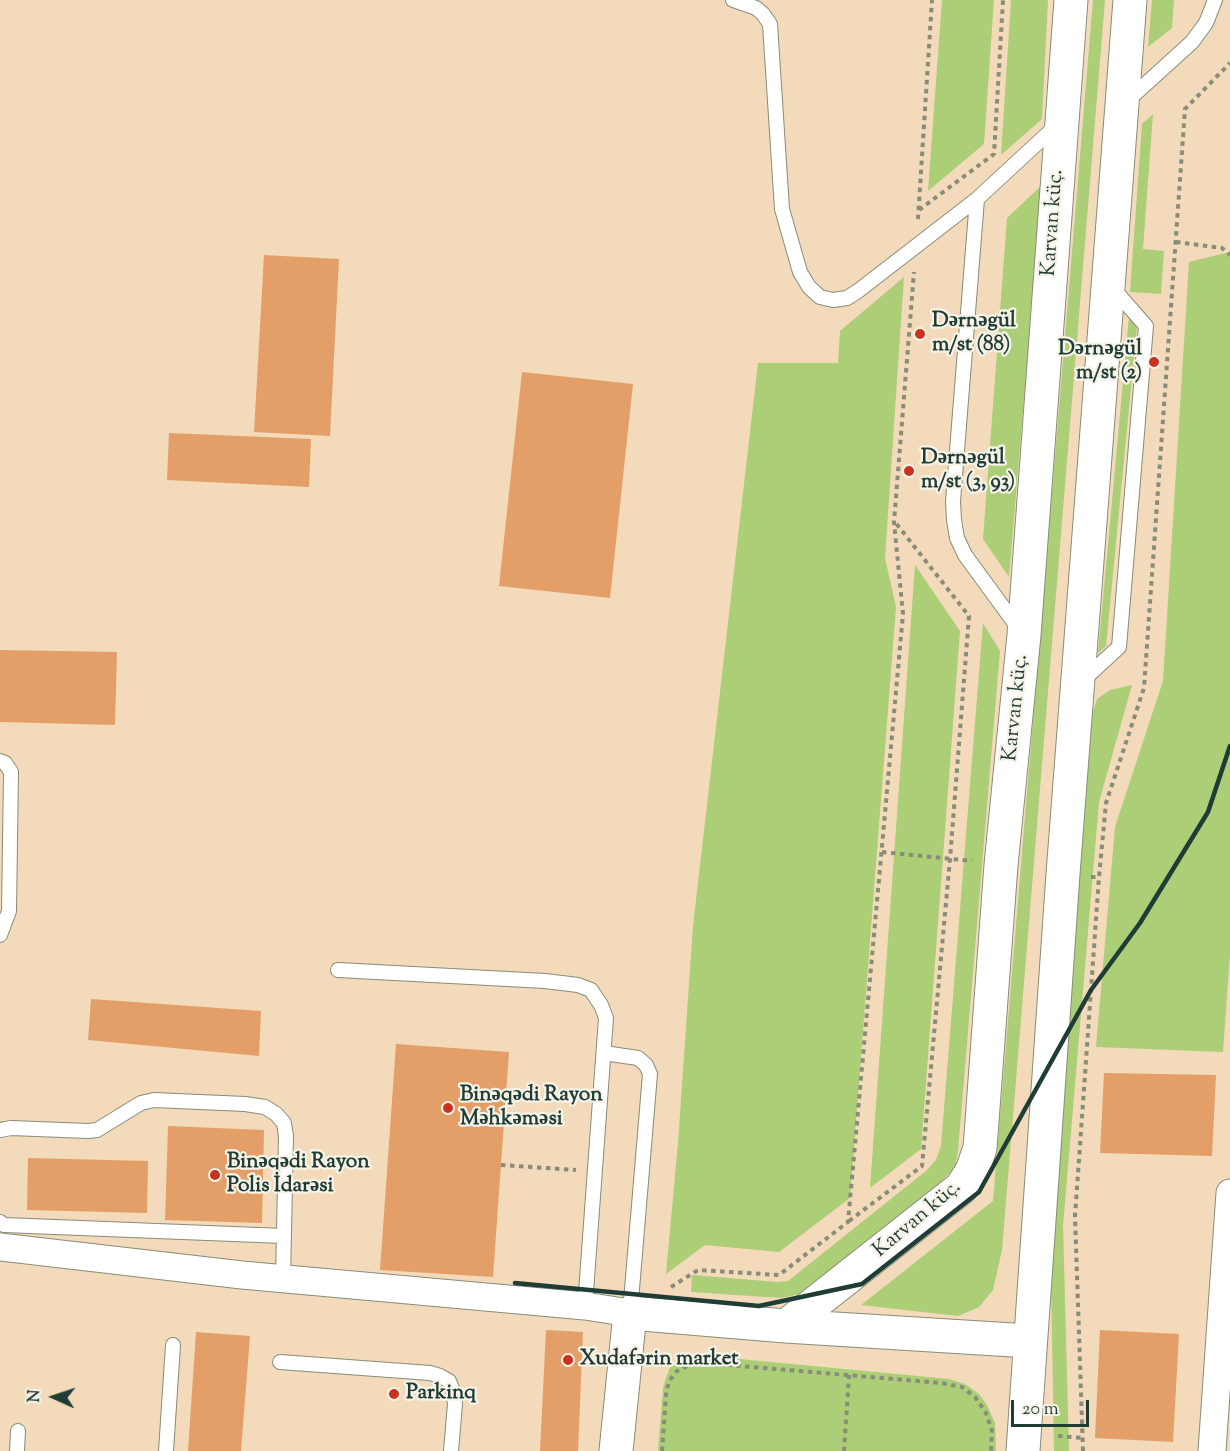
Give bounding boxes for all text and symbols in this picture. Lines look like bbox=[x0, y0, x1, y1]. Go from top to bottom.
street label: Karvan küç. bbox=[1038, 169, 1070, 277]
place label: Dərnəgül m/st (88) bbox=[932, 309, 1016, 359]
marker: Dərnəgül m/st (88) bbox=[913, 327, 927, 341]
place label: Dərnəgül m/st (2) bbox=[1058, 337, 1142, 387]
marker: Dərnəgül m/st (2) bbox=[1147, 355, 1161, 369]
place label: Dərnəgül m/st (3, 93) bbox=[921, 446, 1015, 496]
marker: Dərnəgül m/st (3, 93) bbox=[902, 464, 916, 478]
street label: Karvan küç. bbox=[999, 653, 1035, 763]
place label: Binəqədi Rayon Məhkəməsi bbox=[460, 1083, 603, 1133]
marker: Binəqədi Rayon Məhkəməsi bbox=[441, 1101, 455, 1115]
place label: Binəqədi Rayon Polis İdarəsi bbox=[227, 1150, 370, 1200]
marker: Binəqədi Rayon Polis İdarəsi bbox=[208, 1168, 222, 1182]
street label: Karvan küç. bbox=[869, 1176, 967, 1264]
place label: Xudafərin market bbox=[580, 1347, 739, 1373]
marker: Xudafərin market bbox=[561, 1353, 575, 1367]
north arrow bbox=[24, 1367, 84, 1427]
place label: Parkinq bbox=[406, 1381, 476, 1407]
marker: Parkinq bbox=[387, 1387, 401, 1401]
scale bar bbox=[1014, 1388, 1092, 1426]
text: N bbox=[24, 1389, 47, 1403]
text: 20 m bbox=[1022, 1397, 1059, 1423]

